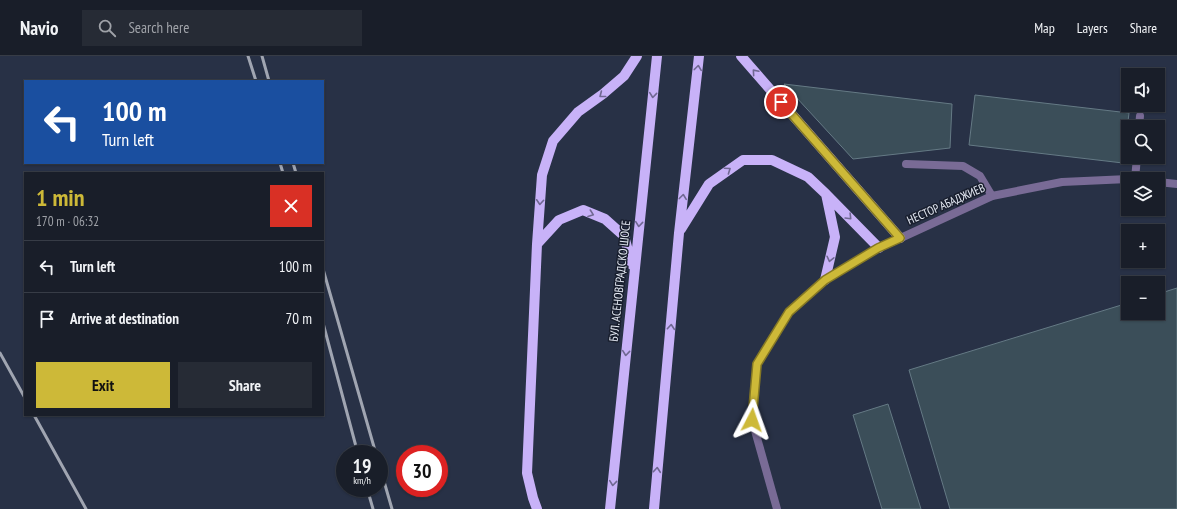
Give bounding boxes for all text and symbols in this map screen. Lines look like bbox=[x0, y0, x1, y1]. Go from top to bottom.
search box bbox=[82, 10, 362, 46]
text: Navio bbox=[20, 16, 58, 40]
icon: search bbox=[96, 17, 118, 39]
text: Search here bbox=[128, 18, 189, 37]
text: Map bbox=[1034, 19, 1055, 37]
text: Layers bbox=[1077, 19, 1108, 37]
text: Share bbox=[1130, 19, 1157, 37]
one-way arrow bbox=[693, 65, 702, 71]
map controls bbox=[1121, 68, 1165, 320]
button: sound bbox=[1121, 68, 1165, 112]
one-way arrow bbox=[752, 69, 759, 76]
pin bbox=[764, 85, 798, 119]
one-way arrow bbox=[599, 90, 606, 97]
icon: arrive bbox=[770, 91, 792, 113]
text: 100 m bbox=[102, 92, 166, 129]
one-way arrow bbox=[648, 92, 657, 98]
icon: left bbox=[36, 96, 88, 148]
button: search bbox=[1121, 120, 1165, 164]
text: Turn left bbox=[102, 128, 154, 151]
one-way arrow bbox=[724, 168, 731, 175]
button: layers bbox=[1121, 172, 1165, 216]
street label: НЕСТОР АБАДЖИЕВ bbox=[904, 180, 987, 227]
text: 1 min bbox=[36, 182, 84, 213]
button: close bbox=[270, 185, 312, 227]
one-way arrow bbox=[678, 194, 687, 200]
one-way arrow bbox=[536, 199, 545, 205]
one-way arrow bbox=[588, 209, 595, 217]
one-way arrow bbox=[844, 212, 852, 220]
text: 170 m · 06:32 bbox=[36, 213, 99, 230]
street label: БУЛ. АСЕНОВГРАДСКО ШОСЕ bbox=[606, 220, 633, 342]
one-way arrow bbox=[635, 221, 644, 227]
button: + bbox=[1121, 224, 1165, 268]
icon: left bbox=[36, 256, 58, 278]
one-way arrow bbox=[827, 256, 835, 262]
text: Turn left bbox=[70, 257, 115, 276]
text: 100 m bbox=[279, 257, 312, 276]
button: − bbox=[1121, 276, 1165, 320]
icon: arrive bbox=[36, 308, 58, 330]
text: Arrive at destination bbox=[70, 309, 179, 328]
text: 70 m bbox=[286, 309, 312, 328]
one-way arrow bbox=[666, 324, 675, 330]
one-way arrow bbox=[622, 350, 631, 356]
button: Exit bbox=[36, 362, 170, 408]
button: Share bbox=[178, 362, 312, 408]
position arrow bbox=[731, 399, 773, 441]
speed limit sign: 30 bbox=[396, 445, 448, 497]
text: 19 bbox=[352, 453, 372, 479]
one-way arrow bbox=[653, 467, 662, 473]
text: km/h bbox=[353, 474, 371, 487]
one-way arrow bbox=[609, 480, 618, 486]

